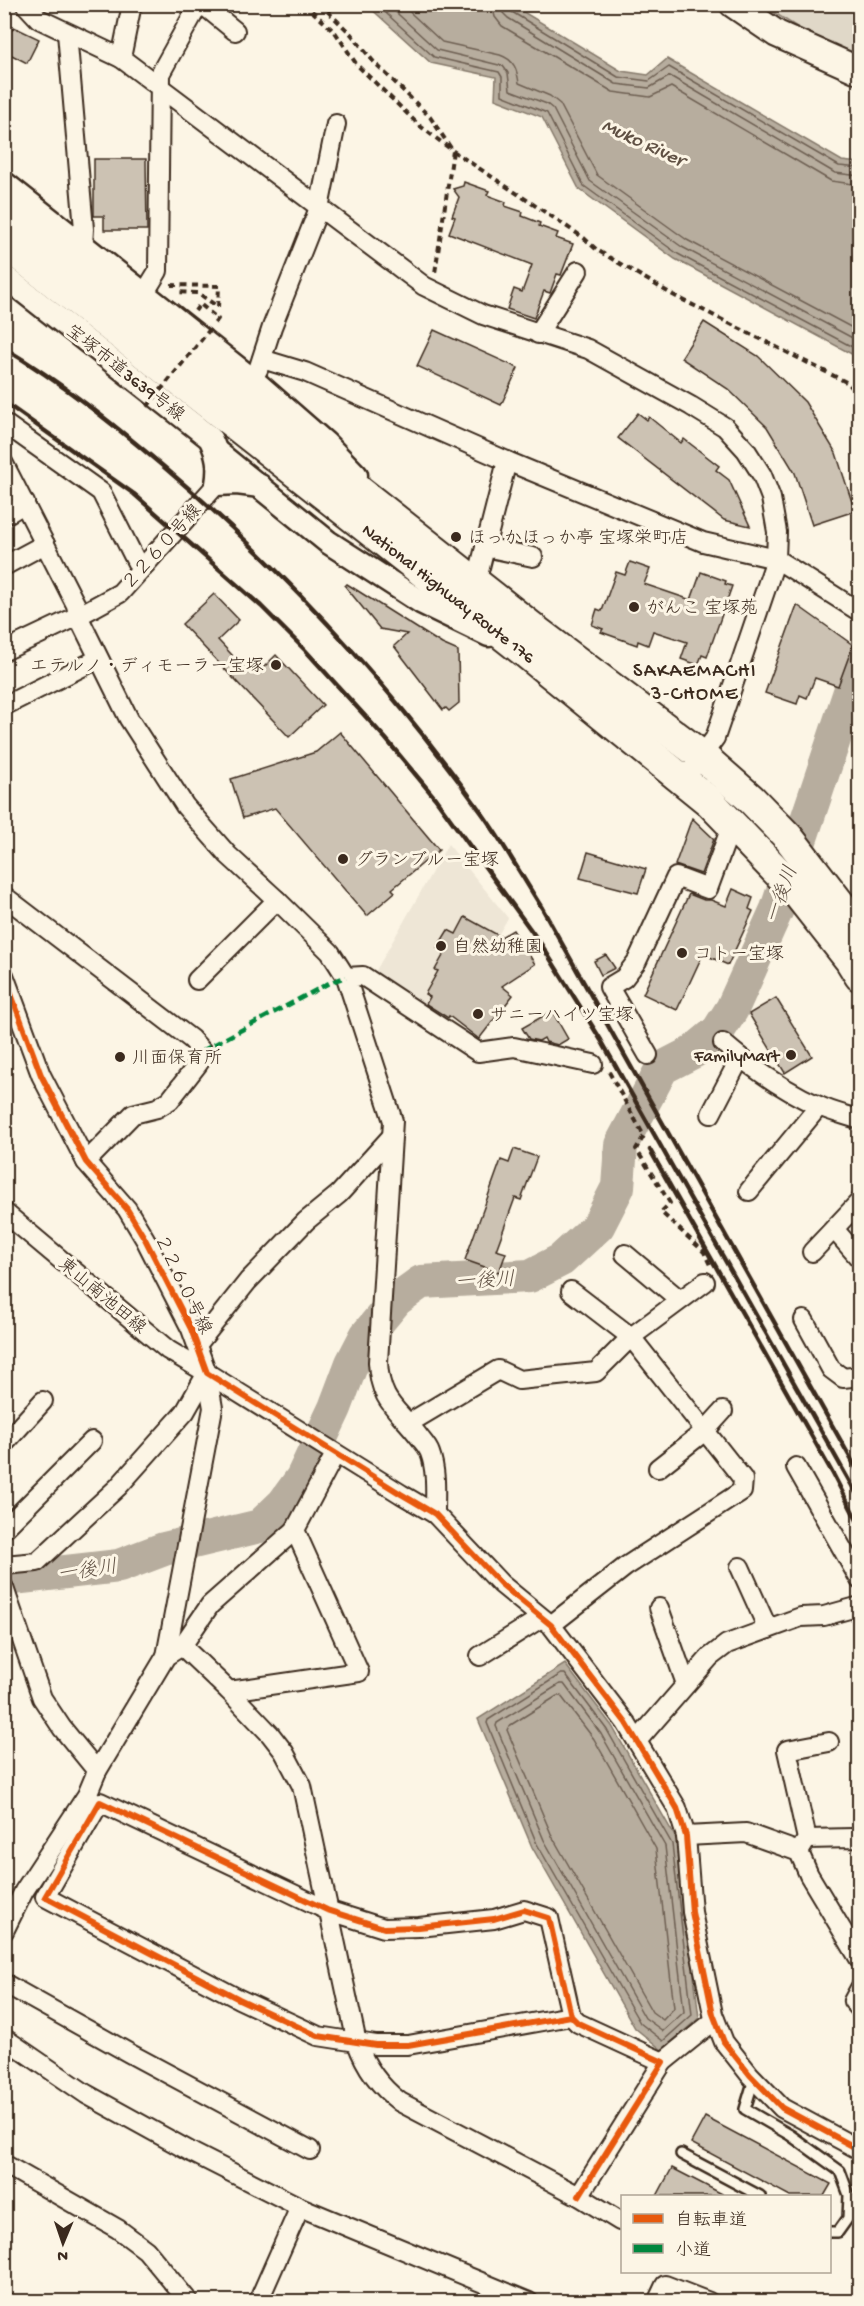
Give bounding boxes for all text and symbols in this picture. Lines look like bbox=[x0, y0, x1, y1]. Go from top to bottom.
water label: Muko River bbox=[598, 115, 691, 175]
street label: 宝塚市道3639号線 bbox=[61, 320, 189, 427]
street label: ２２６０号線 bbox=[118, 500, 207, 595]
street label: National Highway Route 176 bbox=[357, 520, 539, 670]
place label: ほっかほっか亭 宝塚栄町店 bbox=[468, 528, 688, 550]
marker: ほっかほっか亭 宝塚栄町店 bbox=[449, 530, 463, 544]
place label: がんこ 宝塚苑 bbox=[646, 598, 758, 620]
marker: がんこ 宝塚苑 bbox=[627, 600, 641, 614]
place label: エテルノ・ディモーラー宝塚 bbox=[30, 656, 264, 678]
marker: エテルノ・ディモーラー宝塚 bbox=[269, 658, 283, 672]
district label: SAKAEMACHI 3-CHOME bbox=[633, 661, 757, 707]
place label: グランブルー宝塚 bbox=[355, 850, 499, 872]
marker: グランブルー宝塚 bbox=[336, 852, 350, 866]
water label: 一後川 bbox=[760, 862, 804, 927]
place label: 自然幼稚園 bbox=[453, 937, 543, 959]
marker: 自然幼稚園 bbox=[434, 939, 448, 953]
place label: コトー宝塚 bbox=[694, 944, 784, 966]
marker: コトー宝塚 bbox=[675, 946, 689, 960]
place label: サニーハイツ宝塚 bbox=[490, 1005, 634, 1027]
marker: サニーハイツ宝塚 bbox=[471, 1007, 485, 1021]
place label: FamilyMart bbox=[693, 1047, 781, 1068]
place label: 川面保育所 bbox=[132, 1048, 222, 1070]
marker: FamilyMart bbox=[784, 1048, 798, 1062]
marker: 川面保育所 bbox=[113, 1050, 127, 1064]
street label: ２２６０号線 bbox=[149, 1232, 216, 1338]
street label: 東山南池田線 bbox=[53, 1253, 150, 1340]
water label: 一後川 bbox=[455, 1267, 516, 1296]
water label: 一後川 bbox=[56, 1555, 119, 1588]
legend bbox=[621, 2195, 831, 2273]
text: 自転車道 bbox=[675, 2210, 747, 2232]
north arrow bbox=[33, 2213, 93, 2273]
text: 小道 bbox=[675, 2240, 711, 2262]
text: N bbox=[56, 2245, 68, 2264]

